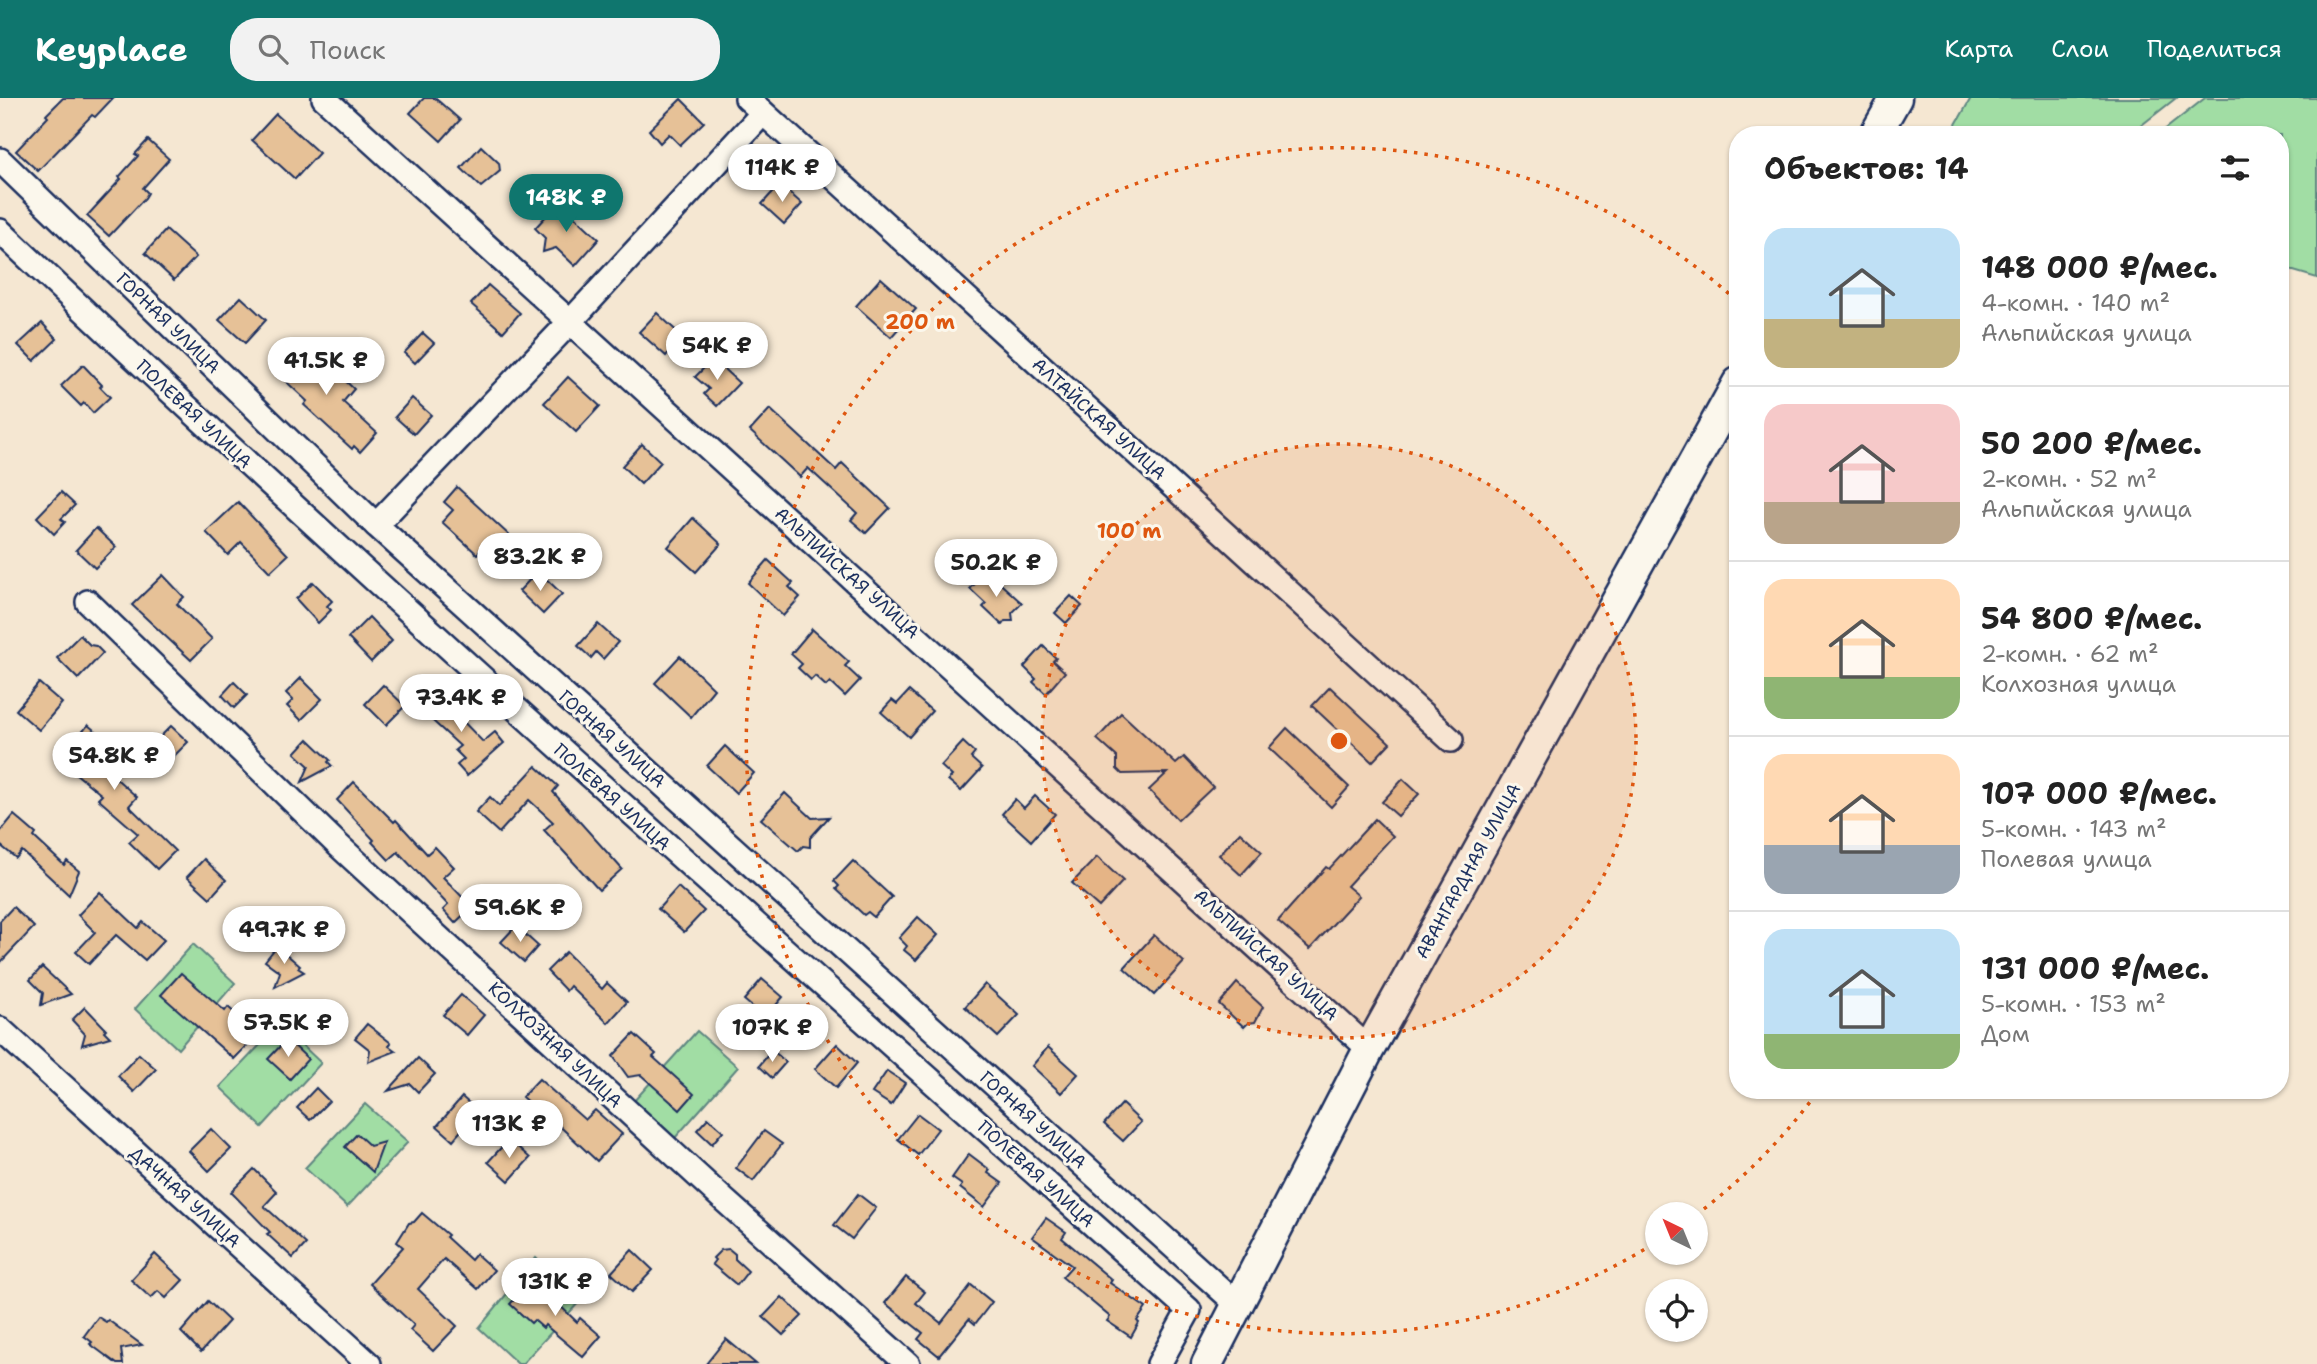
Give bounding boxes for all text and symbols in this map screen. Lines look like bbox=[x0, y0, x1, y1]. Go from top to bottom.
search box bbox=[230, 18, 720, 81]
text: Keyplace bbox=[35, 27, 188, 72]
icon: search bbox=[254, 30, 292, 68]
text: Поиск bbox=[310, 32, 386, 67]
text: Карта bbox=[1945, 33, 2013, 65]
text: Слои bbox=[2051, 33, 2109, 65]
text: Поделиться bbox=[2147, 33, 2282, 65]
pin: 114K ₽ bbox=[725, 144, 839, 204]
text: Объектов: 14 bbox=[1764, 148, 1969, 189]
icon: filters bbox=[2216, 149, 2254, 187]
text: 114K ₽ bbox=[744, 152, 820, 182]
pin: 148K ₽ bbox=[509, 174, 623, 234]
text: 148K ₽ bbox=[525, 182, 607, 212]
text: 148 000 ₽/мес. bbox=[1981, 247, 2218, 288]
icon: home bbox=[1820, 256, 1904, 340]
street label: ГОРНАЯ УЛИЦА bbox=[111, 267, 225, 379]
text: 4-комн. · 140 m² bbox=[1981, 288, 2170, 318]
text: 200 m bbox=[885, 308, 955, 336]
text: Альпийская улица bbox=[1981, 318, 2192, 348]
pin: 54K ₽ bbox=[668, 322, 766, 382]
text: 54K ₽ bbox=[682, 330, 752, 360]
pin: 41.5K ₽ bbox=[261, 338, 391, 397]
text: 41.5K ₽ bbox=[284, 345, 368, 375]
street label: АЛТАЙСКАЯ УЛИЦА bbox=[1027, 352, 1171, 486]
street label: ПОЛЕВАЯ УЛИЦА bbox=[131, 354, 257, 474]
text: 50 200 ₽/мес. bbox=[1981, 423, 2202, 464]
icon: home bbox=[1820, 432, 1904, 516]
text: 2-комн. · 52 m² bbox=[1981, 464, 2157, 494]
text: Альпийская улица bbox=[1981, 494, 2192, 524]
street label: АЛЬПИЙСКАЯ УЛИЦА bbox=[770, 502, 924, 644]
text: 100 m bbox=[1097, 517, 1161, 545]
pin: 83.2K ₽ bbox=[475, 533, 605, 593]
pin: 50.2K ₽ bbox=[931, 540, 1061, 599]
text: 83.2K ₽ bbox=[493, 541, 587, 571]
text: 50.2K ₽ bbox=[950, 547, 1042, 577]
text: 54 800 ₽/мес. bbox=[1981, 598, 2202, 639]
icon: home bbox=[1820, 607, 1904, 691]
text: 2-комн. · 62 m² bbox=[1981, 639, 2159, 669]
text: Колхозная улица bbox=[1981, 669, 2176, 699]
pin: 73.4K ₽ bbox=[396, 674, 526, 734]
text: 73.4K ₽ bbox=[415, 682, 507, 712]
street label: ГОРНАЯ УЛИЦА bbox=[554, 685, 670, 793]
centre of rings bbox=[1327, 729, 1351, 753]
pin: 54.8K ₽ bbox=[49, 732, 179, 792]
street label: ПОЛЕВАЯ УЛИЦА bbox=[548, 738, 676, 856]
text: 54.8K ₽ bbox=[68, 740, 160, 770]
text: 107 000 ₽/мес. bbox=[1981, 773, 2217, 814]
street label: АВАНГАРДНАЯ УЛИЦА bbox=[1410, 779, 1526, 963]
icon: home bbox=[1820, 782, 1904, 866]
text: 5-комн. · 143 m² bbox=[1981, 814, 2167, 844]
text: Полевая улица bbox=[1981, 844, 2152, 874]
pin: 59.6K ₽ bbox=[455, 884, 585, 944]
street label: АЛЬПИЙСКАЯ УЛИЦА bbox=[1189, 884, 1343, 1026]
text: 59.6K ₽ bbox=[474, 892, 566, 922]
pin: 49.7K ₽ bbox=[219, 906, 349, 966]
text: 49.7K ₽ bbox=[238, 914, 330, 944]
text: 131 000 ₽/мес. bbox=[1981, 948, 2209, 989]
icon: home bbox=[1820, 957, 1904, 1041]
street label: КОЛХОЗНАЯ УЛИЦА bbox=[483, 977, 627, 1113]
text: 5-комн. · 153 m² bbox=[1981, 989, 2166, 1019]
pin: 57.5K ₽ bbox=[223, 1000, 353, 1059]
pin: 107K ₽ bbox=[715, 1004, 829, 1064]
text: 57.5K ₽ bbox=[244, 1007, 332, 1037]
text: 107K ₽ bbox=[731, 1012, 813, 1042]
text: Дом bbox=[1981, 1019, 2030, 1049]
street label: ГОРНАЯ УЛИЦА bbox=[975, 1066, 1091, 1174]
pin: 113K ₽ bbox=[452, 1100, 566, 1160]
text: 113K ₽ bbox=[471, 1108, 547, 1138]
street label: ПОЛЕВАЯ УЛИЦА bbox=[972, 1115, 1100, 1233]
street label: ДАЧНАЯ УЛИЦА bbox=[124, 1141, 246, 1253]
north arrow bbox=[1645, 1202, 1708, 1265]
map controls bbox=[1645, 1202, 1708, 1342]
pin: 131K ₽ bbox=[498, 1258, 612, 1318]
text: 131K ₽ bbox=[517, 1266, 593, 1296]
button: locate bbox=[1645, 1279, 1708, 1342]

